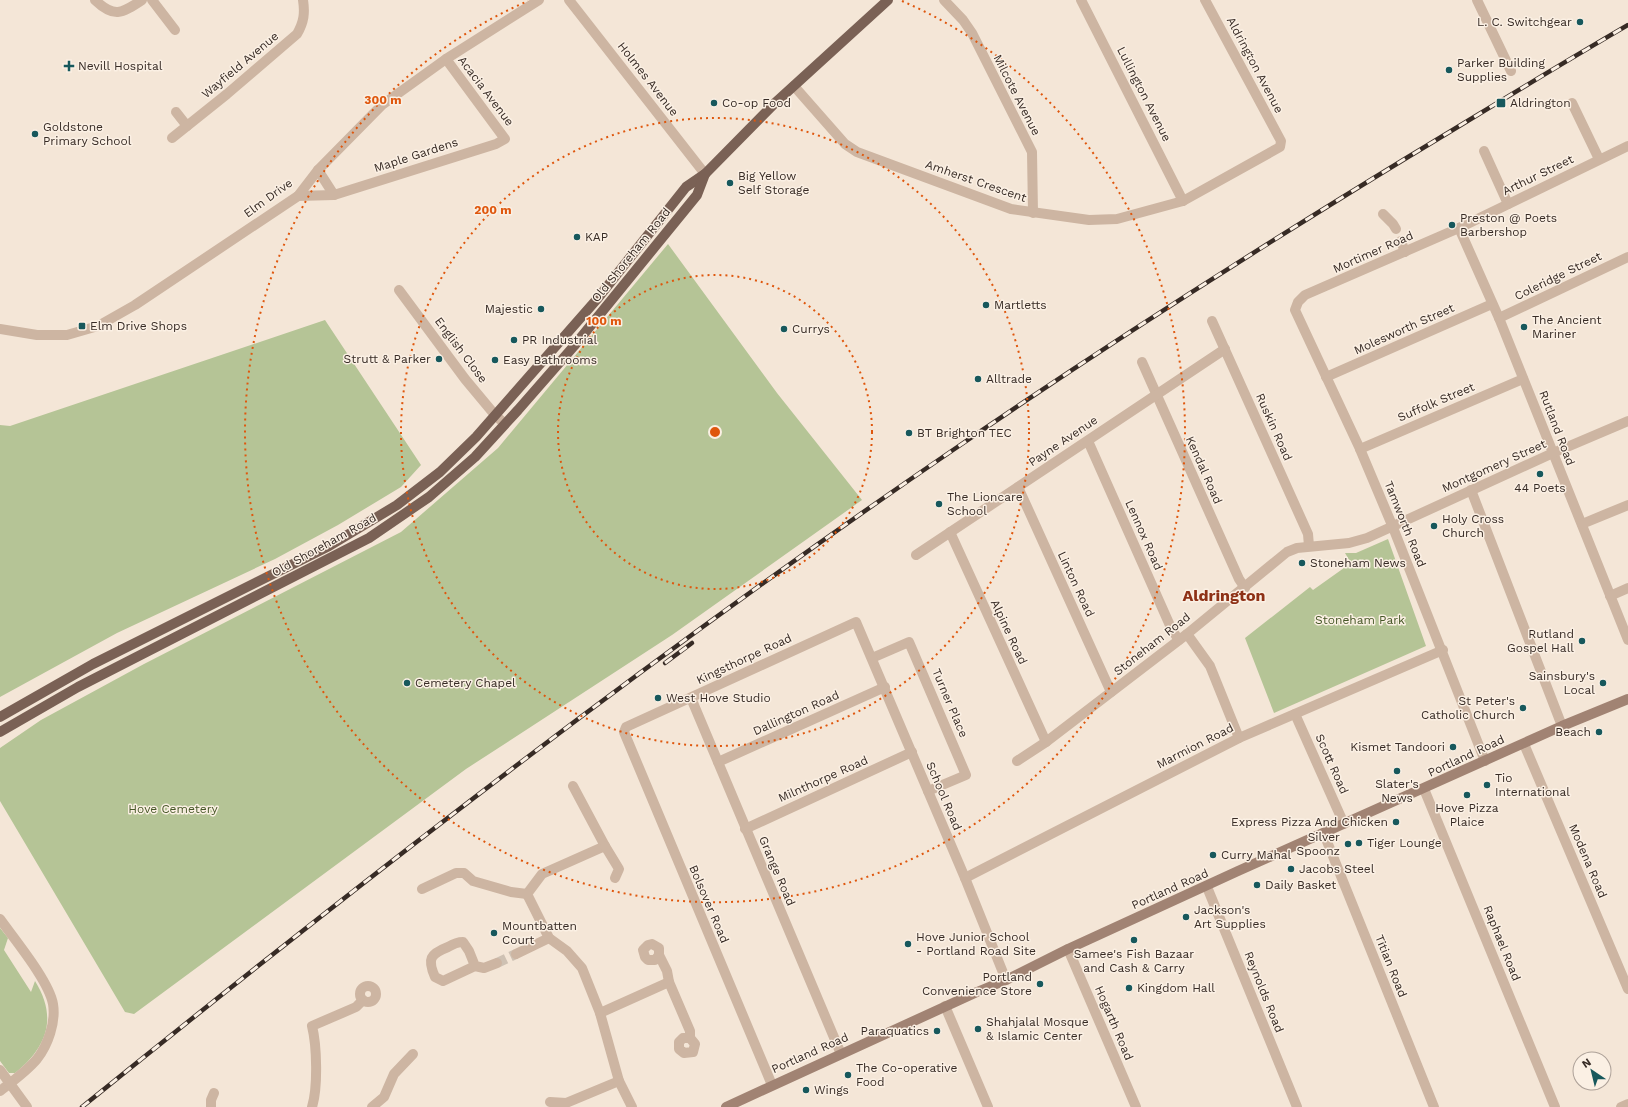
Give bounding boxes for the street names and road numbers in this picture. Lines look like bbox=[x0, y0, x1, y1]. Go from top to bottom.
street label: Aldrington Avenue bbox=[1224, 15, 1286, 115]
street label: Wayfield Avenue bbox=[199, 29, 281, 101]
street label: Holmes Avenue bbox=[615, 39, 681, 119]
street label: Lullington Avenue bbox=[1114, 44, 1174, 144]
street label: Milcote Avenue bbox=[991, 52, 1043, 138]
street label: Acacia Avenue bbox=[455, 53, 517, 129]
street label: Maple Gardens bbox=[372, 135, 460, 175]
street label: Arthur Street bbox=[1500, 152, 1576, 198]
street label: Amherst Crescent bbox=[924, 157, 1028, 205]
street label: Elm Drive bbox=[241, 176, 295, 220]
street label: Old Shoreham Road bbox=[589, 205, 673, 305]
street label: Mortimer Road bbox=[1331, 228, 1415, 276]
street label: Coleridge Street bbox=[1512, 249, 1604, 303]
street label: Molesworth Street bbox=[1352, 301, 1456, 357]
street label: English Close bbox=[432, 314, 490, 386]
street label: Suffolk Street bbox=[1396, 380, 1476, 424]
street label: Rutland Road bbox=[1536, 389, 1578, 467]
street label: Ruskin Road bbox=[1253, 391, 1295, 463]
street label: Payne Avenue bbox=[1026, 413, 1100, 469]
street label: Kendal Road bbox=[1183, 434, 1225, 506]
street label: Montgomery Street bbox=[1440, 437, 1548, 495]
street label: Tamworth Road bbox=[1381, 479, 1429, 569]
street label: Lennox Road bbox=[1122, 498, 1166, 572]
street label: Old Shoreham Road bbox=[269, 510, 379, 580]
street label: Linton Road bbox=[1055, 549, 1097, 619]
street label: Alpine Road bbox=[988, 597, 1030, 667]
street label: Stoneham Road bbox=[1111, 610, 1193, 678]
street label: Kingsthorpe Road bbox=[694, 631, 794, 687]
street label: Turner Place bbox=[929, 667, 971, 740]
street label: Dallington Road bbox=[751, 688, 841, 738]
street label: Marmion Road bbox=[1154, 721, 1236, 771]
street label: Scott Road bbox=[1313, 732, 1351, 796]
street label: Portland Road bbox=[1426, 732, 1506, 780]
street label: Milnthorpe Road bbox=[776, 753, 870, 805]
street label: School Road bbox=[923, 760, 965, 832]
street label: Modena Road bbox=[1566, 822, 1610, 900]
street label: Grange Road bbox=[756, 834, 798, 908]
street label: Bolsover Road bbox=[686, 863, 732, 945]
street label: Portland Road bbox=[1129, 866, 1211, 912]
street label: Raphael Road bbox=[1481, 903, 1523, 983]
street label: Titian Road bbox=[1372, 933, 1410, 999]
street label: Reynolds Road bbox=[1241, 949, 1287, 1035]
street label: Hogarth Road bbox=[1092, 984, 1136, 1062]
street label: Portland Road bbox=[769, 1030, 851, 1076]

